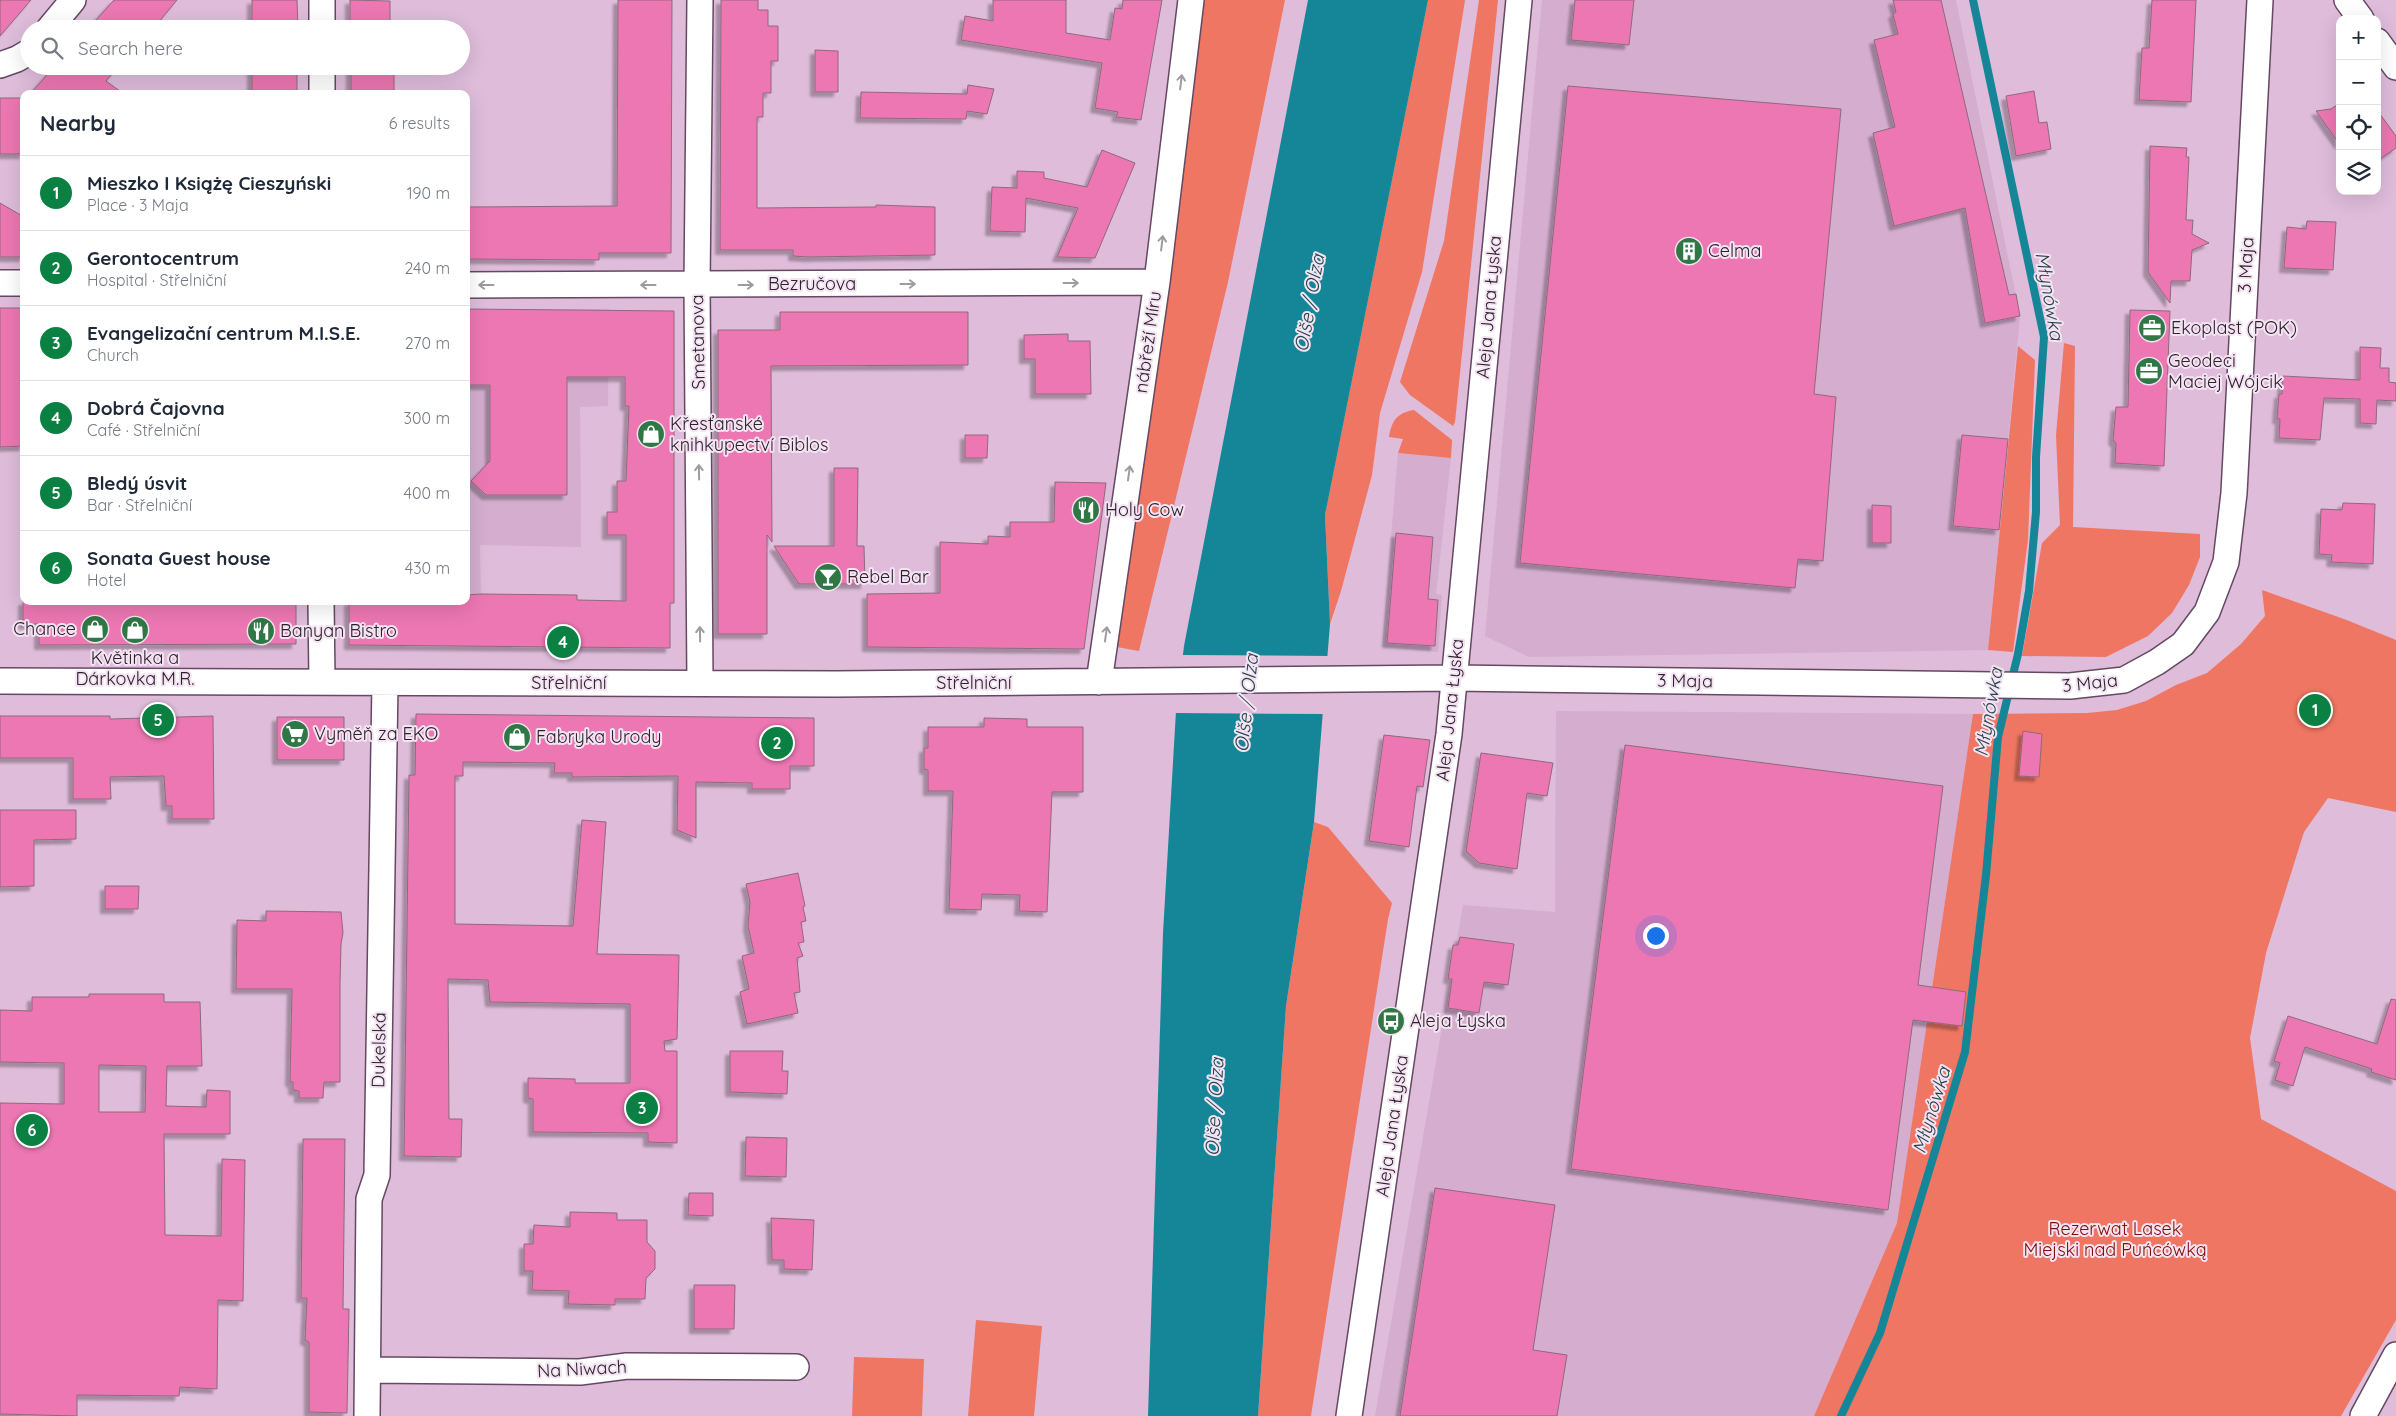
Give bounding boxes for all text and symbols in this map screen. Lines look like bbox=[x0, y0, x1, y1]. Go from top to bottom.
map controls bbox=[2336, 15, 2381, 195]
button: + bbox=[2336, 15, 2381, 60]
search box bbox=[20, 20, 470, 75]
icon: search bbox=[38, 34, 66, 62]
text: Search here bbox=[78, 36, 183, 60]
button: − bbox=[2336, 60, 2381, 105]
one-way arrow bbox=[1177, 74, 1187, 90]
button: locate bbox=[2336, 105, 2381, 150]
text: Nearby bbox=[40, 110, 116, 136]
text: 6 results bbox=[389, 113, 450, 133]
button: layers bbox=[2336, 150, 2381, 195]
text: Mieszko I Książę Cieszyński bbox=[87, 171, 331, 195]
text: 1 bbox=[53, 183, 59, 203]
text: 190 m bbox=[407, 183, 450, 203]
text: Place · 3 Maja bbox=[87, 195, 189, 215]
one-way arrow bbox=[1157, 235, 1167, 251]
street label: Aleja Jana Łyska bbox=[1471, 235, 1506, 379]
building icon: Celma bbox=[1674, 236, 1704, 266]
street label: 3 Maja bbox=[2233, 236, 2258, 293]
place label: Celma bbox=[1708, 239, 1761, 262]
text: Gerontocentrum bbox=[87, 246, 239, 270]
water label: Młynówka bbox=[2030, 250, 2070, 343]
water label: Olše / Olza bbox=[1289, 251, 1330, 354]
text: 2 bbox=[51, 258, 61, 278]
text: 240 m bbox=[404, 258, 450, 278]
text: Hospital · Střelniční bbox=[87, 270, 226, 290]
street label: Bezručova bbox=[768, 272, 856, 295]
one-way arrow bbox=[1062, 278, 1079, 288]
one-way arrow bbox=[900, 279, 916, 289]
one-way arrow bbox=[478, 280, 494, 290]
one-way arrow bbox=[641, 280, 657, 290]
one-way arrow bbox=[738, 280, 754, 289]
street label: nábřeží Míru bbox=[1129, 290, 1166, 394]
street label: Smetanova bbox=[685, 294, 710, 390]
office icon: Ekoplast (POK) bbox=[2137, 313, 2167, 343]
place label: Ekoplast (POK) bbox=[2171, 316, 2297, 339]
text: Evangelizační centrum M.I.S.E. bbox=[87, 321, 361, 345]
text: 3 bbox=[52, 333, 60, 353]
text: 270 m bbox=[405, 333, 450, 353]
text: Church bbox=[87, 345, 139, 365]
place label: Geodeci Maciej Wójcik bbox=[2168, 349, 2283, 393]
office icon: Geodeci Maciej Wójcik bbox=[2134, 356, 2164, 386]
text: Dobrá Čajovna bbox=[87, 396, 225, 420]
text: 4 bbox=[51, 408, 61, 428]
text: 300 m bbox=[404, 408, 450, 428]
place label: Křesťanské knihkupectví Biblos bbox=[670, 412, 828, 456]
shop icon: Křesťanské knihkupectví Biblos bbox=[636, 419, 666, 449]
text: Café · Střelniční bbox=[87, 420, 200, 440]
one-way arrow bbox=[694, 464, 704, 480]
one-way arrow bbox=[1124, 465, 1134, 481]
text: Bledý úsvit bbox=[87, 471, 187, 495]
text: 5 bbox=[51, 483, 61, 503]
text: 400 m bbox=[404, 483, 450, 503]
text: Bar · Střelniční bbox=[87, 495, 192, 515]
restaurant icon: Holy Cow bbox=[1071, 495, 1101, 525]
place label: Holy Cow bbox=[1105, 498, 1184, 521]
text: Sonata Guest house bbox=[87, 546, 271, 570]
text: 6 bbox=[52, 558, 60, 578]
text: 430 m bbox=[405, 558, 450, 578]
bar icon: Rebel Bar bbox=[813, 562, 843, 592]
place label: Rebel Bar bbox=[847, 565, 929, 588]
text: Hotel bbox=[87, 570, 126, 590]
shop icon: Chance bbox=[80, 614, 110, 644]
shop icon: Květinka a Dárkovka M.R. bbox=[120, 615, 150, 645]
restaurant icon: Banyan Bistro bbox=[246, 616, 276, 646]
place label: Chance bbox=[13, 617, 76, 640]
place label: Banyan Bistro bbox=[280, 619, 397, 642]
pin: 4 bbox=[547, 623, 579, 661]
one-way arrow bbox=[1101, 626, 1111, 642]
one-way arrow bbox=[695, 627, 705, 643]
street label: Aleja Jana Łyska bbox=[1431, 638, 1468, 782]
place label: Květinka a Dárkovka M.R. bbox=[75, 646, 195, 690]
water label: Olše / Olza bbox=[1229, 651, 1263, 753]
water label: Młynówka bbox=[1968, 665, 2008, 758]
street label: 3 Maja bbox=[2061, 668, 2119, 697]
street label: 3 Maja bbox=[1657, 669, 1713, 692]
street label: Střelniční bbox=[531, 671, 607, 694]
street label: Střelniční bbox=[936, 671, 1012, 694]
pin: 1 bbox=[2299, 691, 2331, 729]
pin: 5 bbox=[142, 701, 174, 739]
supermarket icon: Vyměň za EKO bbox=[280, 719, 310, 749]
place label: Vyměň za EKO bbox=[314, 722, 438, 745]
shop icon: Fabryka Urody bbox=[502, 722, 532, 752]
pin: 2 bbox=[761, 724, 793, 762]
place label: Fabryka Urody bbox=[536, 725, 662, 748]
your location bbox=[1643, 923, 1669, 949]
bus stop icon: Aleja Łyska bbox=[1376, 1006, 1406, 1036]
place label: Aleja Łyska bbox=[1410, 1009, 1506, 1032]
street label: Dukelská bbox=[366, 1012, 391, 1088]
street label: Aleja Jana Łyska bbox=[1370, 1053, 1413, 1198]
water label: Olše / Olza bbox=[1199, 1056, 1229, 1157]
water label: Młynówka bbox=[1906, 1062, 1956, 1156]
pin: 3 bbox=[626, 1089, 658, 1127]
pin: 6 bbox=[16, 1111, 48, 1149]
park label: Rezerwat Lasek Miejski nad Puńcówką bbox=[2023, 1217, 2207, 1261]
street label: Na Niwach bbox=[536, 1355, 627, 1382]

